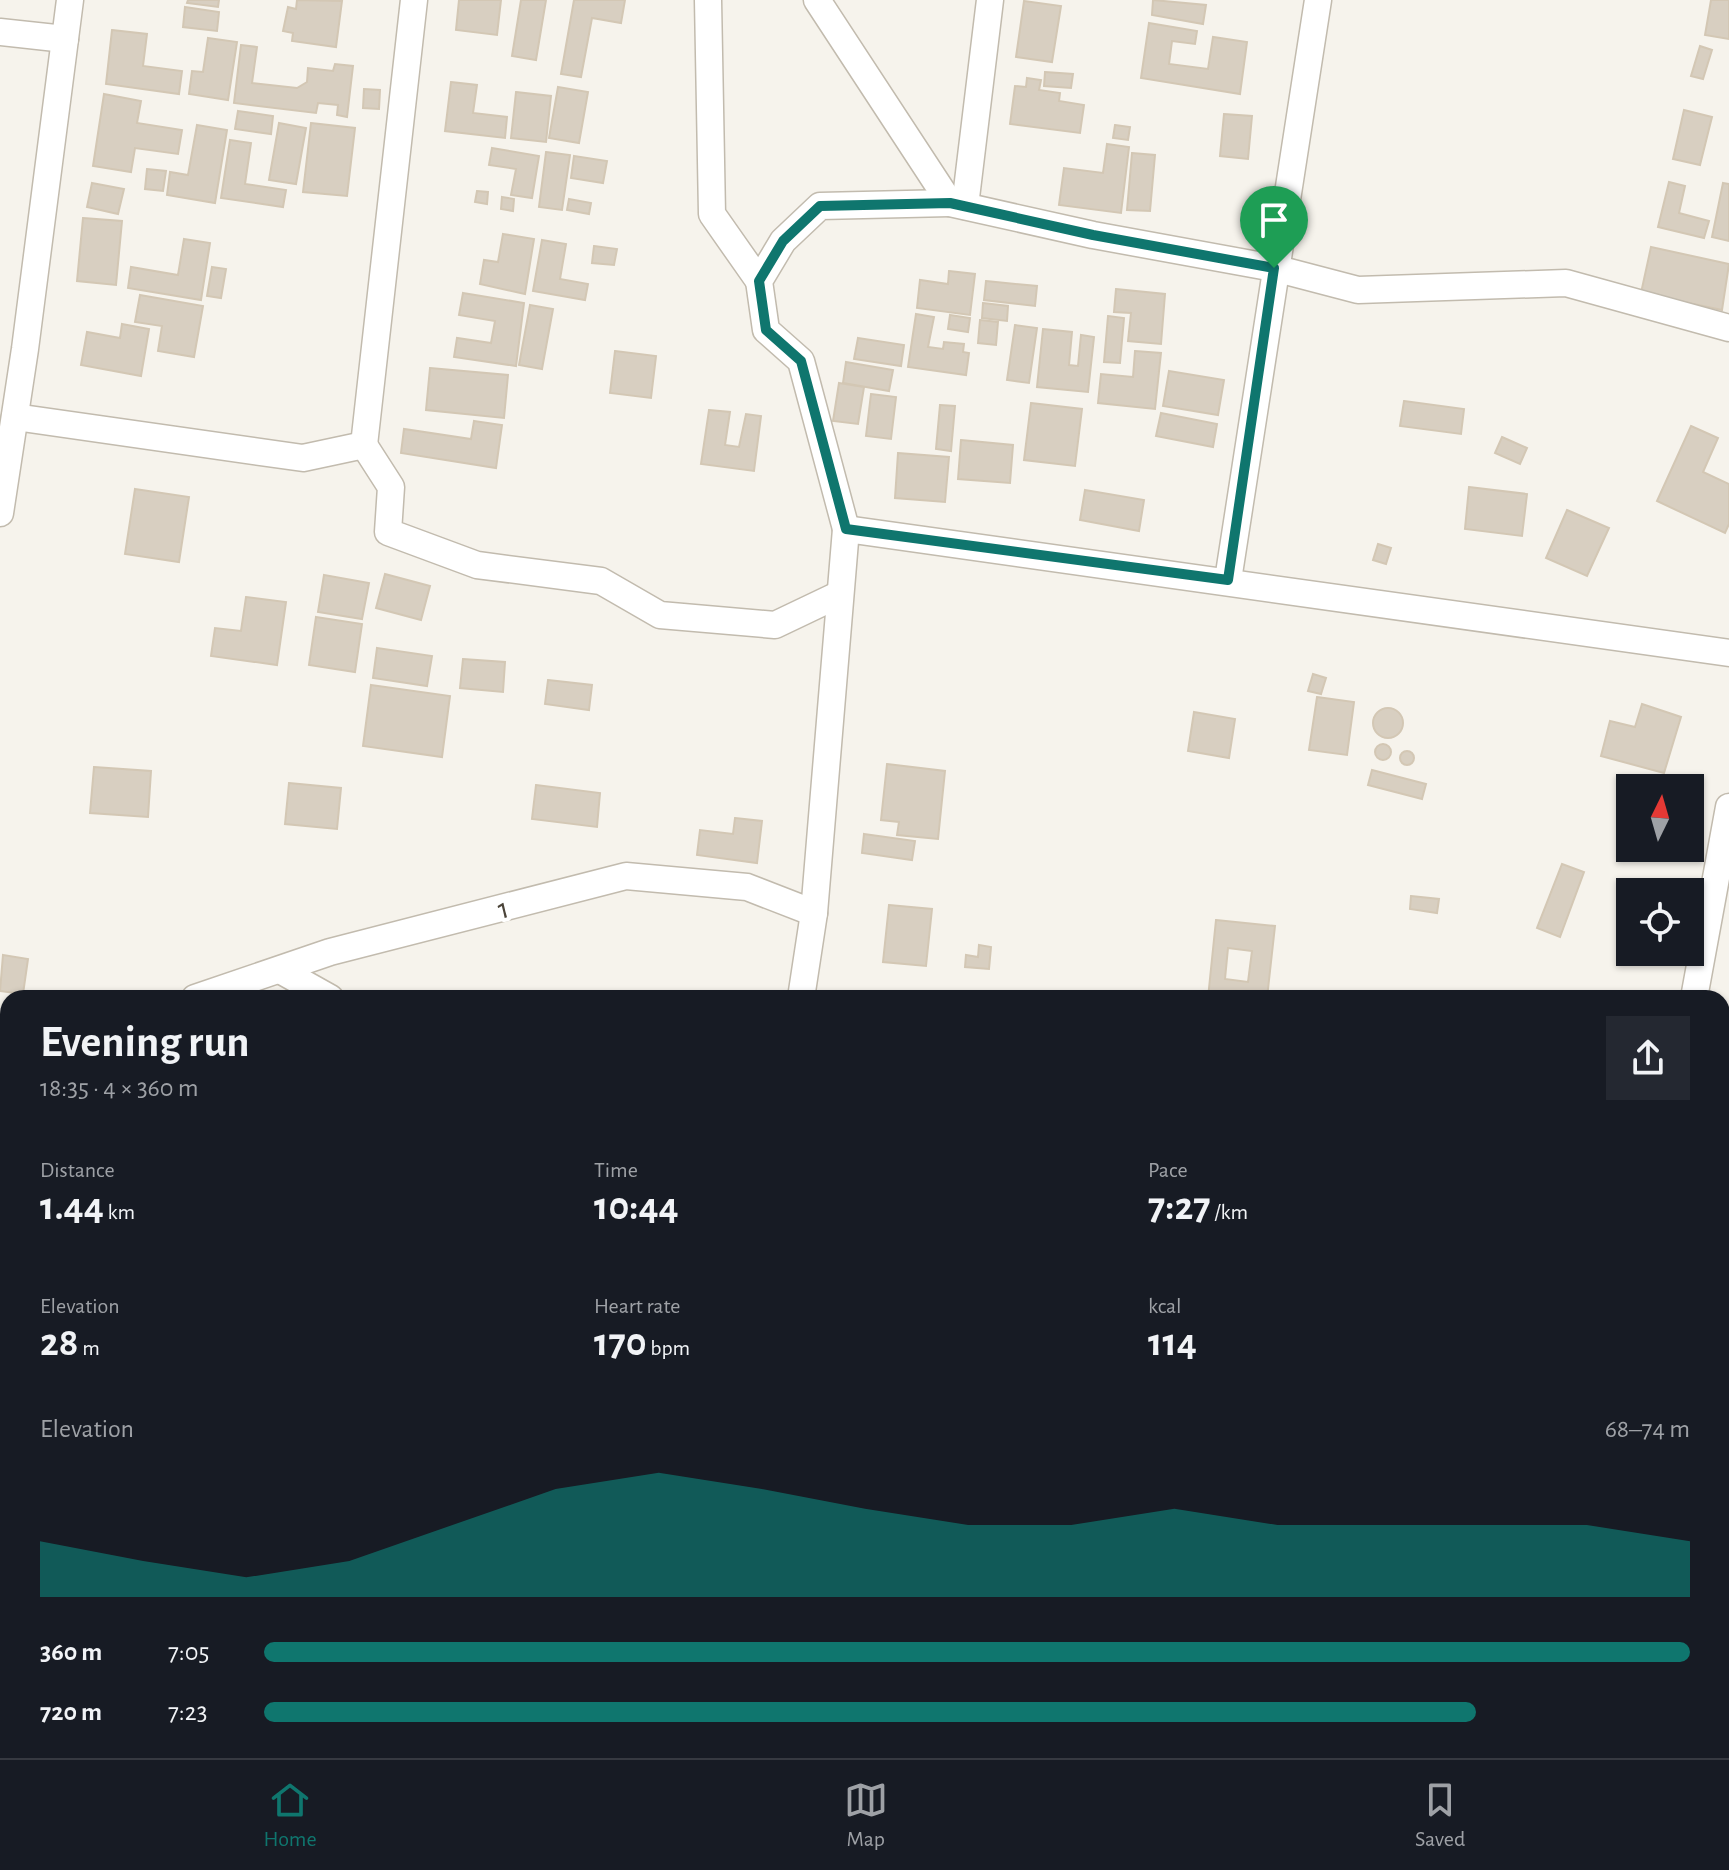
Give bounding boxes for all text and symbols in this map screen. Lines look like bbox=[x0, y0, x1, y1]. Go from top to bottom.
pin bbox=[1240, 186, 1308, 268]
icon: arrive bbox=[1252, 198, 1296, 242]
north arrow bbox=[1616, 774, 1704, 862]
map controls bbox=[1616, 774, 1704, 966]
button: locate bbox=[1616, 878, 1704, 966]
street label: 1 bbox=[495, 893, 512, 925]
button: share bbox=[1606, 1016, 1690, 1100]
text: Evening run bbox=[40, 1021, 249, 1065]
text: 18:35 · 4 × 360 m bbox=[40, 1075, 199, 1101]
text: Distance bbox=[40, 1159, 115, 1181]
text: Time bbox=[594, 1159, 638, 1181]
text: Pace bbox=[1148, 1159, 1188, 1181]
text: 1.44 bbox=[40, 1187, 104, 1227]
text: 10:44 bbox=[594, 1187, 679, 1227]
text: 7:27 bbox=[1148, 1187, 1211, 1227]
text: km bbox=[104, 1201, 135, 1223]
text: /km bbox=[1211, 1201, 1248, 1223]
text: Elevation bbox=[40, 1295, 120, 1317]
text: Heart rate bbox=[594, 1295, 680, 1317]
text: kcal bbox=[1148, 1295, 1182, 1317]
text: 28 bbox=[40, 1323, 79, 1363]
text: 170 bbox=[594, 1323, 647, 1363]
text: 114 bbox=[1148, 1323, 1197, 1363]
text: m bbox=[79, 1337, 100, 1359]
text: bpm bbox=[647, 1337, 690, 1359]
text: Elevation bbox=[40, 1416, 134, 1442]
text: 68–74 m bbox=[1605, 1416, 1690, 1442]
text: 360 m bbox=[40, 1639, 102, 1665]
text: 7:05 bbox=[168, 1639, 209, 1665]
text: 720 m bbox=[40, 1699, 102, 1725]
text: 7:23 bbox=[168, 1699, 207, 1725]
tab: Home bbox=[264, 1778, 317, 1852]
tab: Map bbox=[844, 1778, 888, 1852]
tab: Saved bbox=[1415, 1778, 1465, 1852]

